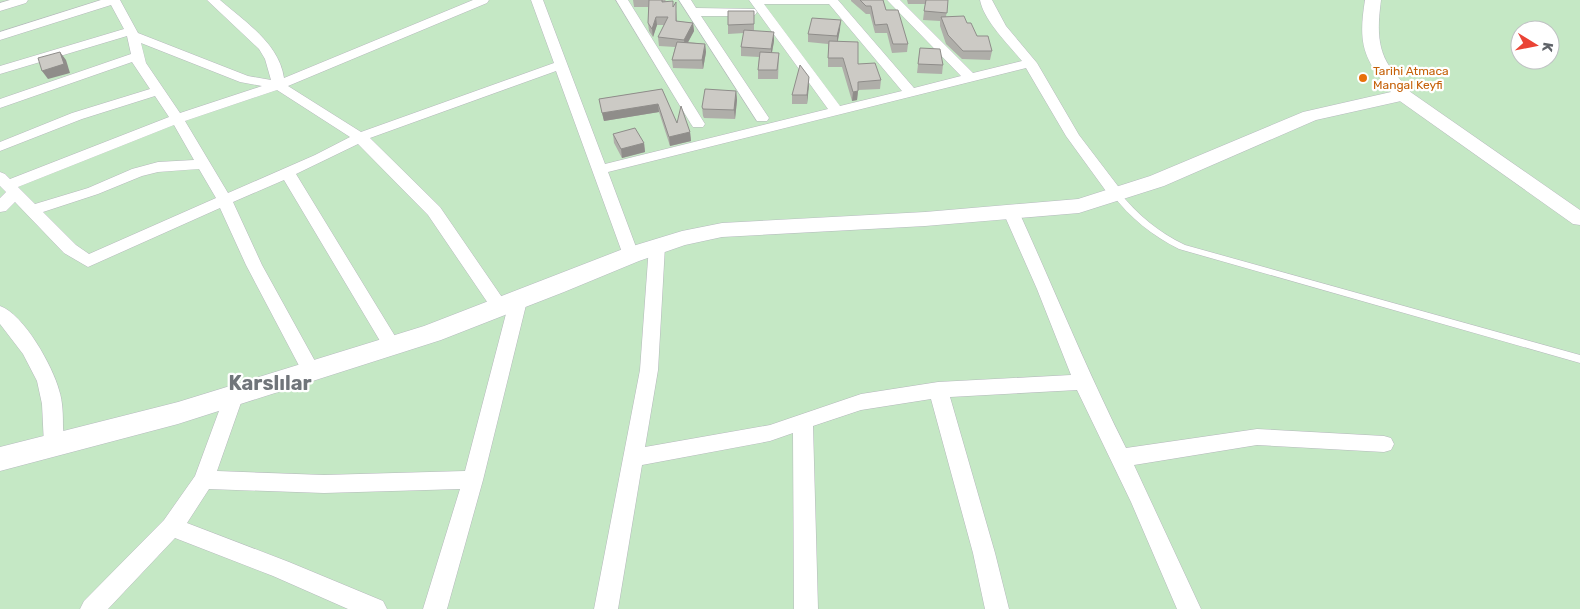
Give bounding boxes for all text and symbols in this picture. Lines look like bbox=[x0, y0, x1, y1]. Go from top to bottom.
north arrow bbox=[1510, 20, 1560, 70]
text: K bbox=[1538, 41, 1556, 54]
place label: Tarihi Atmaca Mangal Keyfi bbox=[1373, 64, 1449, 92]
marker: Tarihi Atmaca Mangal Keyfi bbox=[1357, 72, 1369, 84]
district label: Karslılar bbox=[228, 371, 312, 395]

